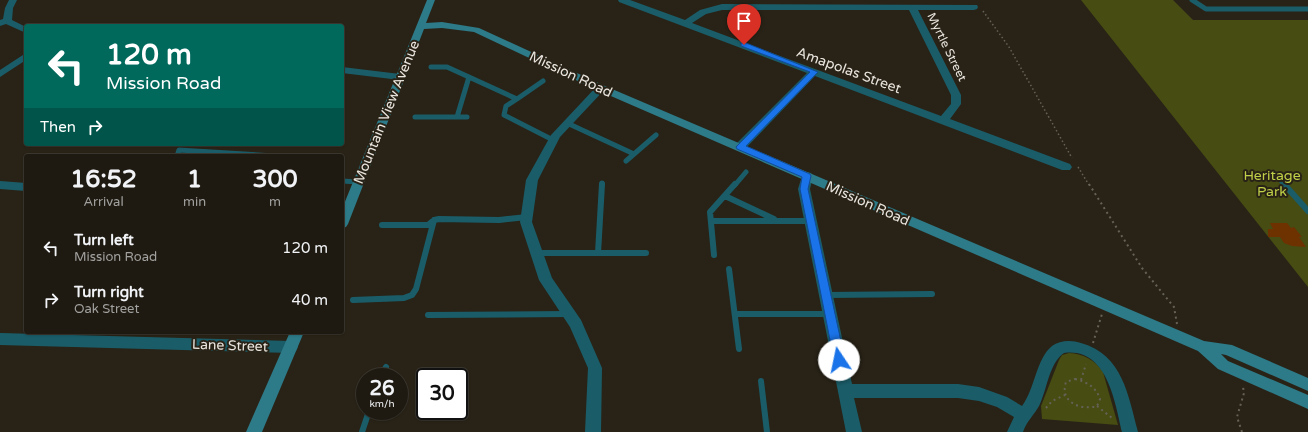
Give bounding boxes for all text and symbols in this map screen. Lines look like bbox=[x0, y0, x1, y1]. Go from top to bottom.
pin bbox=[727, 4, 761, 45]
icon: arrive bbox=[733, 10, 755, 32]
street label: Myrtle Street bbox=[924, 11, 970, 84]
text: 120 m bbox=[106, 38, 192, 72]
street label: Mountain View Avenue bbox=[350, 38, 423, 186]
icon: left bbox=[40, 40, 92, 92]
street label: Amapolas Street bbox=[794, 44, 904, 98]
street label: Mission Road bbox=[527, 48, 615, 101]
text: Mission Road bbox=[106, 72, 221, 94]
icon: right bbox=[84, 116, 106, 138]
text: Then bbox=[40, 118, 76, 136]
text: 16:52 bbox=[70, 165, 137, 194]
text: 1 bbox=[187, 165, 202, 194]
text: 300 bbox=[252, 165, 298, 194]
park label: Heritage Park bbox=[1243, 167, 1301, 200]
street label: Mission Road bbox=[823, 177, 912, 229]
text: Arrival bbox=[83, 194, 124, 210]
text: min bbox=[183, 194, 206, 210]
text: m bbox=[269, 194, 281, 210]
text: Turn left bbox=[74, 231, 134, 249]
icon: left bbox=[40, 237, 62, 259]
text: 120 m bbox=[282, 239, 328, 257]
text: Mission Road bbox=[74, 249, 157, 265]
text: Turn right bbox=[74, 283, 144, 301]
icon: right bbox=[40, 289, 62, 311]
text: 40 m bbox=[291, 291, 328, 309]
text: Oak Street bbox=[74, 301, 139, 317]
street label: Lane Street bbox=[192, 336, 269, 355]
position arrow bbox=[818, 339, 860, 381]
speed limit sign: 30 bbox=[416, 368, 468, 420]
text: 26 bbox=[369, 377, 395, 401]
text: km/h bbox=[369, 398, 395, 410]

